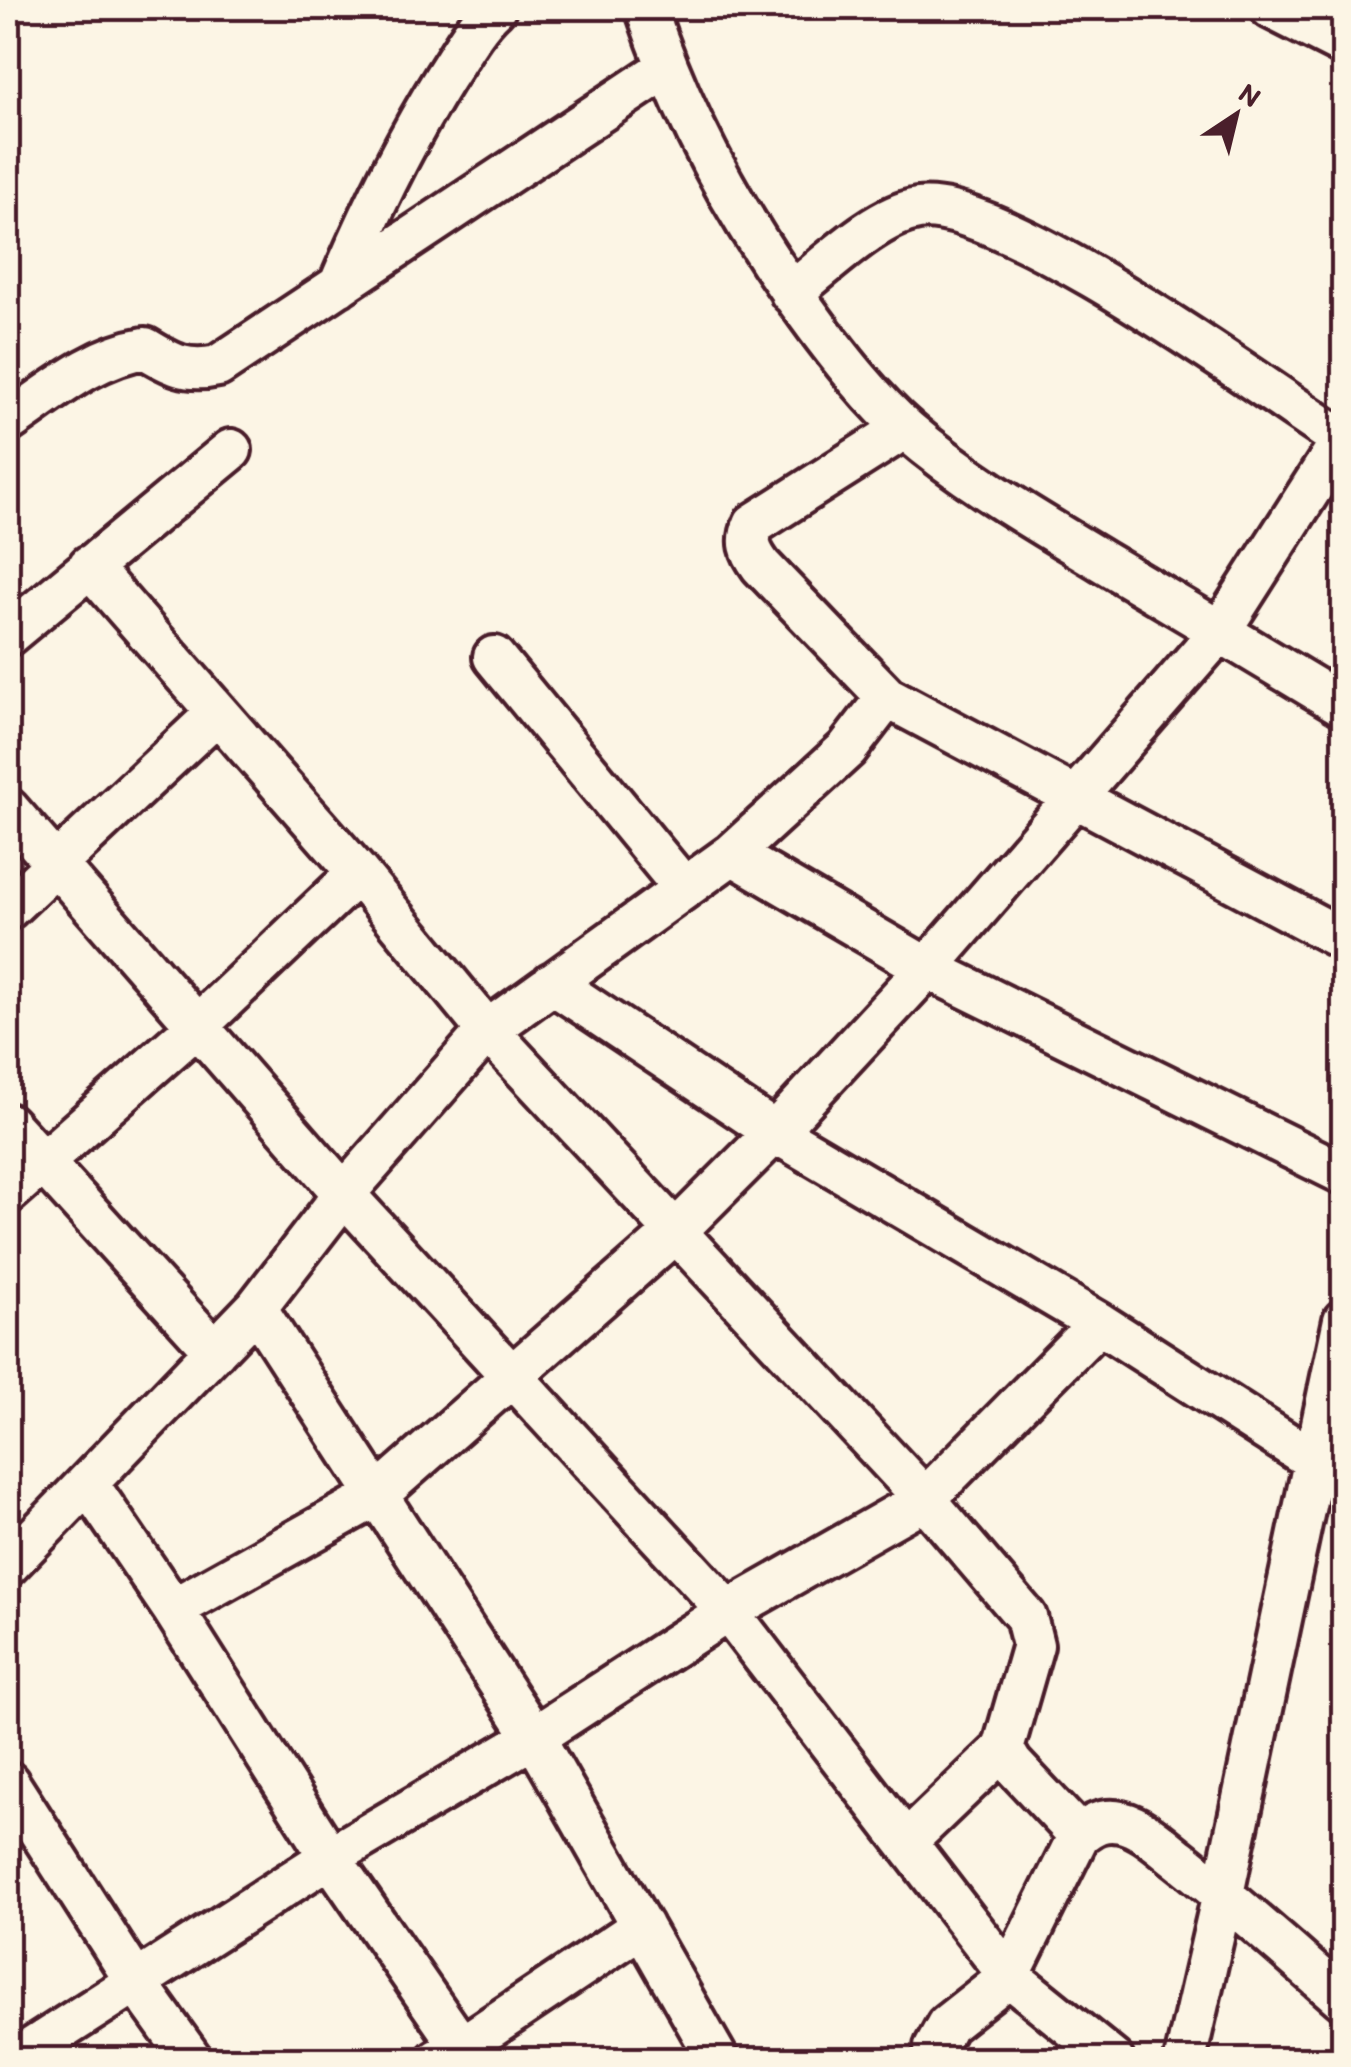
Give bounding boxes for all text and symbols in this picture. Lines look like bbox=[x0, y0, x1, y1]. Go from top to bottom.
north arrow bbox=[1186, 65, 1286, 165]
text: N bbox=[1233, 75, 1268, 114]

